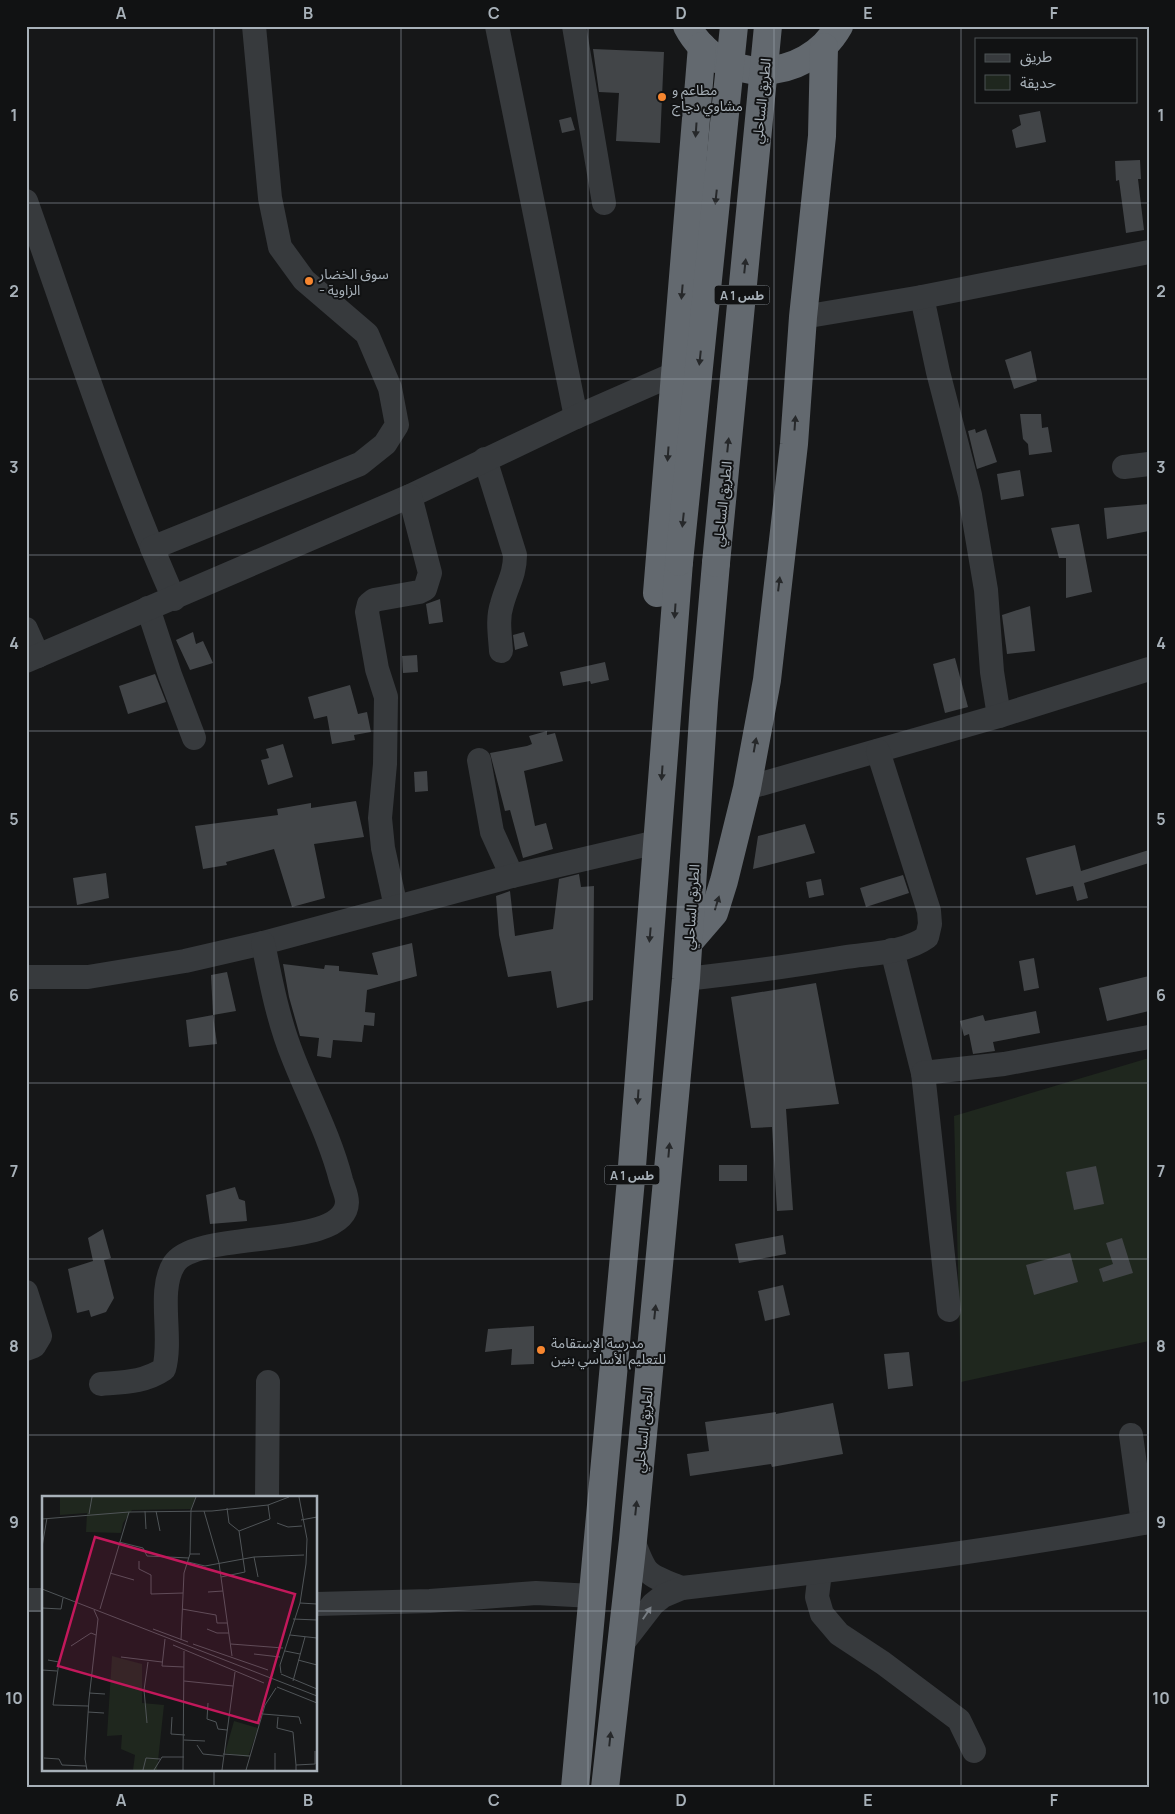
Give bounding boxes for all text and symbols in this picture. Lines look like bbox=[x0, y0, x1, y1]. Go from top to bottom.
text: A bbox=[116, 2, 127, 24]
text: B bbox=[303, 2, 313, 24]
text: C bbox=[488, 2, 500, 24]
text: D bbox=[675, 2, 687, 24]
text: E bbox=[863, 2, 873, 24]
text: F bbox=[1050, 2, 1059, 24]
legend bbox=[975, 38, 1138, 102]
text: طريق bbox=[1020, 46, 1052, 67]
street label: الطريق الساحلي bbox=[747, 57, 777, 145]
text: حديقة bbox=[1020, 72, 1056, 93]
place label: مطاعم و مشاوي دجاج bbox=[672, 80, 743, 117]
marker: مطاعم و مشاوي دجاج bbox=[656, 91, 668, 103]
text: 1 bbox=[10, 104, 18, 126]
text: 1 bbox=[1157, 104, 1165, 126]
one-way arrow bbox=[692, 122, 700, 138]
one-way arrow bbox=[712, 189, 720, 205]
one-way arrow bbox=[741, 257, 749, 273]
place label: سوق الخضار - الزاوية bbox=[318, 264, 389, 299]
marker: سوق الخضار - الزاوية bbox=[303, 275, 315, 287]
text: 2 bbox=[9, 280, 19, 302]
text: 2 bbox=[1156, 280, 1166, 302]
one-way arrow bbox=[678, 284, 686, 300]
road number: A 1 طس bbox=[714, 286, 770, 304]
one-way arrow bbox=[696, 351, 704, 367]
one-way arrow bbox=[792, 415, 800, 431]
one-way arrow bbox=[724, 437, 732, 453]
one-way arrow bbox=[664, 446, 672, 462]
text: 3 bbox=[9, 456, 19, 478]
text: 3 bbox=[1156, 456, 1166, 478]
street label: الطريق الساحلي bbox=[708, 460, 738, 548]
one-way arrow bbox=[679, 512, 687, 528]
one-way arrow bbox=[775, 576, 783, 592]
one-way arrow bbox=[671, 603, 679, 619]
text: 4 bbox=[9, 632, 19, 654]
text: 4 bbox=[1156, 632, 1166, 654]
one-way arrow bbox=[751, 738, 759, 753]
one-way arrow bbox=[658, 765, 666, 781]
text: 5 bbox=[9, 808, 19, 830]
text: 5 bbox=[1156, 808, 1166, 830]
street label: الطريق الساحلي bbox=[679, 863, 706, 951]
one-way arrow bbox=[713, 895, 721, 910]
one-way arrow bbox=[645, 927, 653, 943]
text: 6 bbox=[9, 984, 19, 1006]
text: 6 bbox=[1156, 984, 1166, 1006]
one-way arrow bbox=[633, 1089, 641, 1105]
one-way arrow bbox=[666, 1142, 674, 1158]
text: 7 bbox=[10, 1160, 18, 1182]
text: 7 bbox=[1157, 1160, 1165, 1182]
road number: A 1 طس bbox=[604, 1166, 660, 1184]
one-way arrow bbox=[651, 1303, 659, 1319]
place label: مدرسة اﻹستقامة للتعليم اﻷساسي بنين bbox=[551, 1333, 666, 1370]
text: 8 bbox=[9, 1335, 19, 1357]
text: 8 bbox=[1156, 1335, 1166, 1357]
marker: مدرسة اﻹستقامة للتعليم اﻷساسي بنين bbox=[535, 1344, 547, 1356]
street label: الطريق الساحلي bbox=[629, 1386, 659, 1474]
inset map bbox=[42, 1496, 318, 1772]
one-way arrow bbox=[632, 1500, 640, 1516]
text: 9 bbox=[9, 1511, 19, 1533]
text: 9 bbox=[1156, 1511, 1166, 1533]
one-way arrow bbox=[642, 1607, 652, 1620]
text: 10 bbox=[5, 1687, 23, 1709]
text: 10 bbox=[1152, 1687, 1170, 1709]
one-way arrow bbox=[606, 1731, 614, 1747]
text: A bbox=[116, 1789, 127, 1811]
text: B bbox=[303, 1789, 313, 1811]
text: C bbox=[488, 1789, 500, 1811]
text: D bbox=[675, 1789, 687, 1811]
text: E bbox=[863, 1789, 873, 1811]
text: F bbox=[1050, 1789, 1059, 1811]

